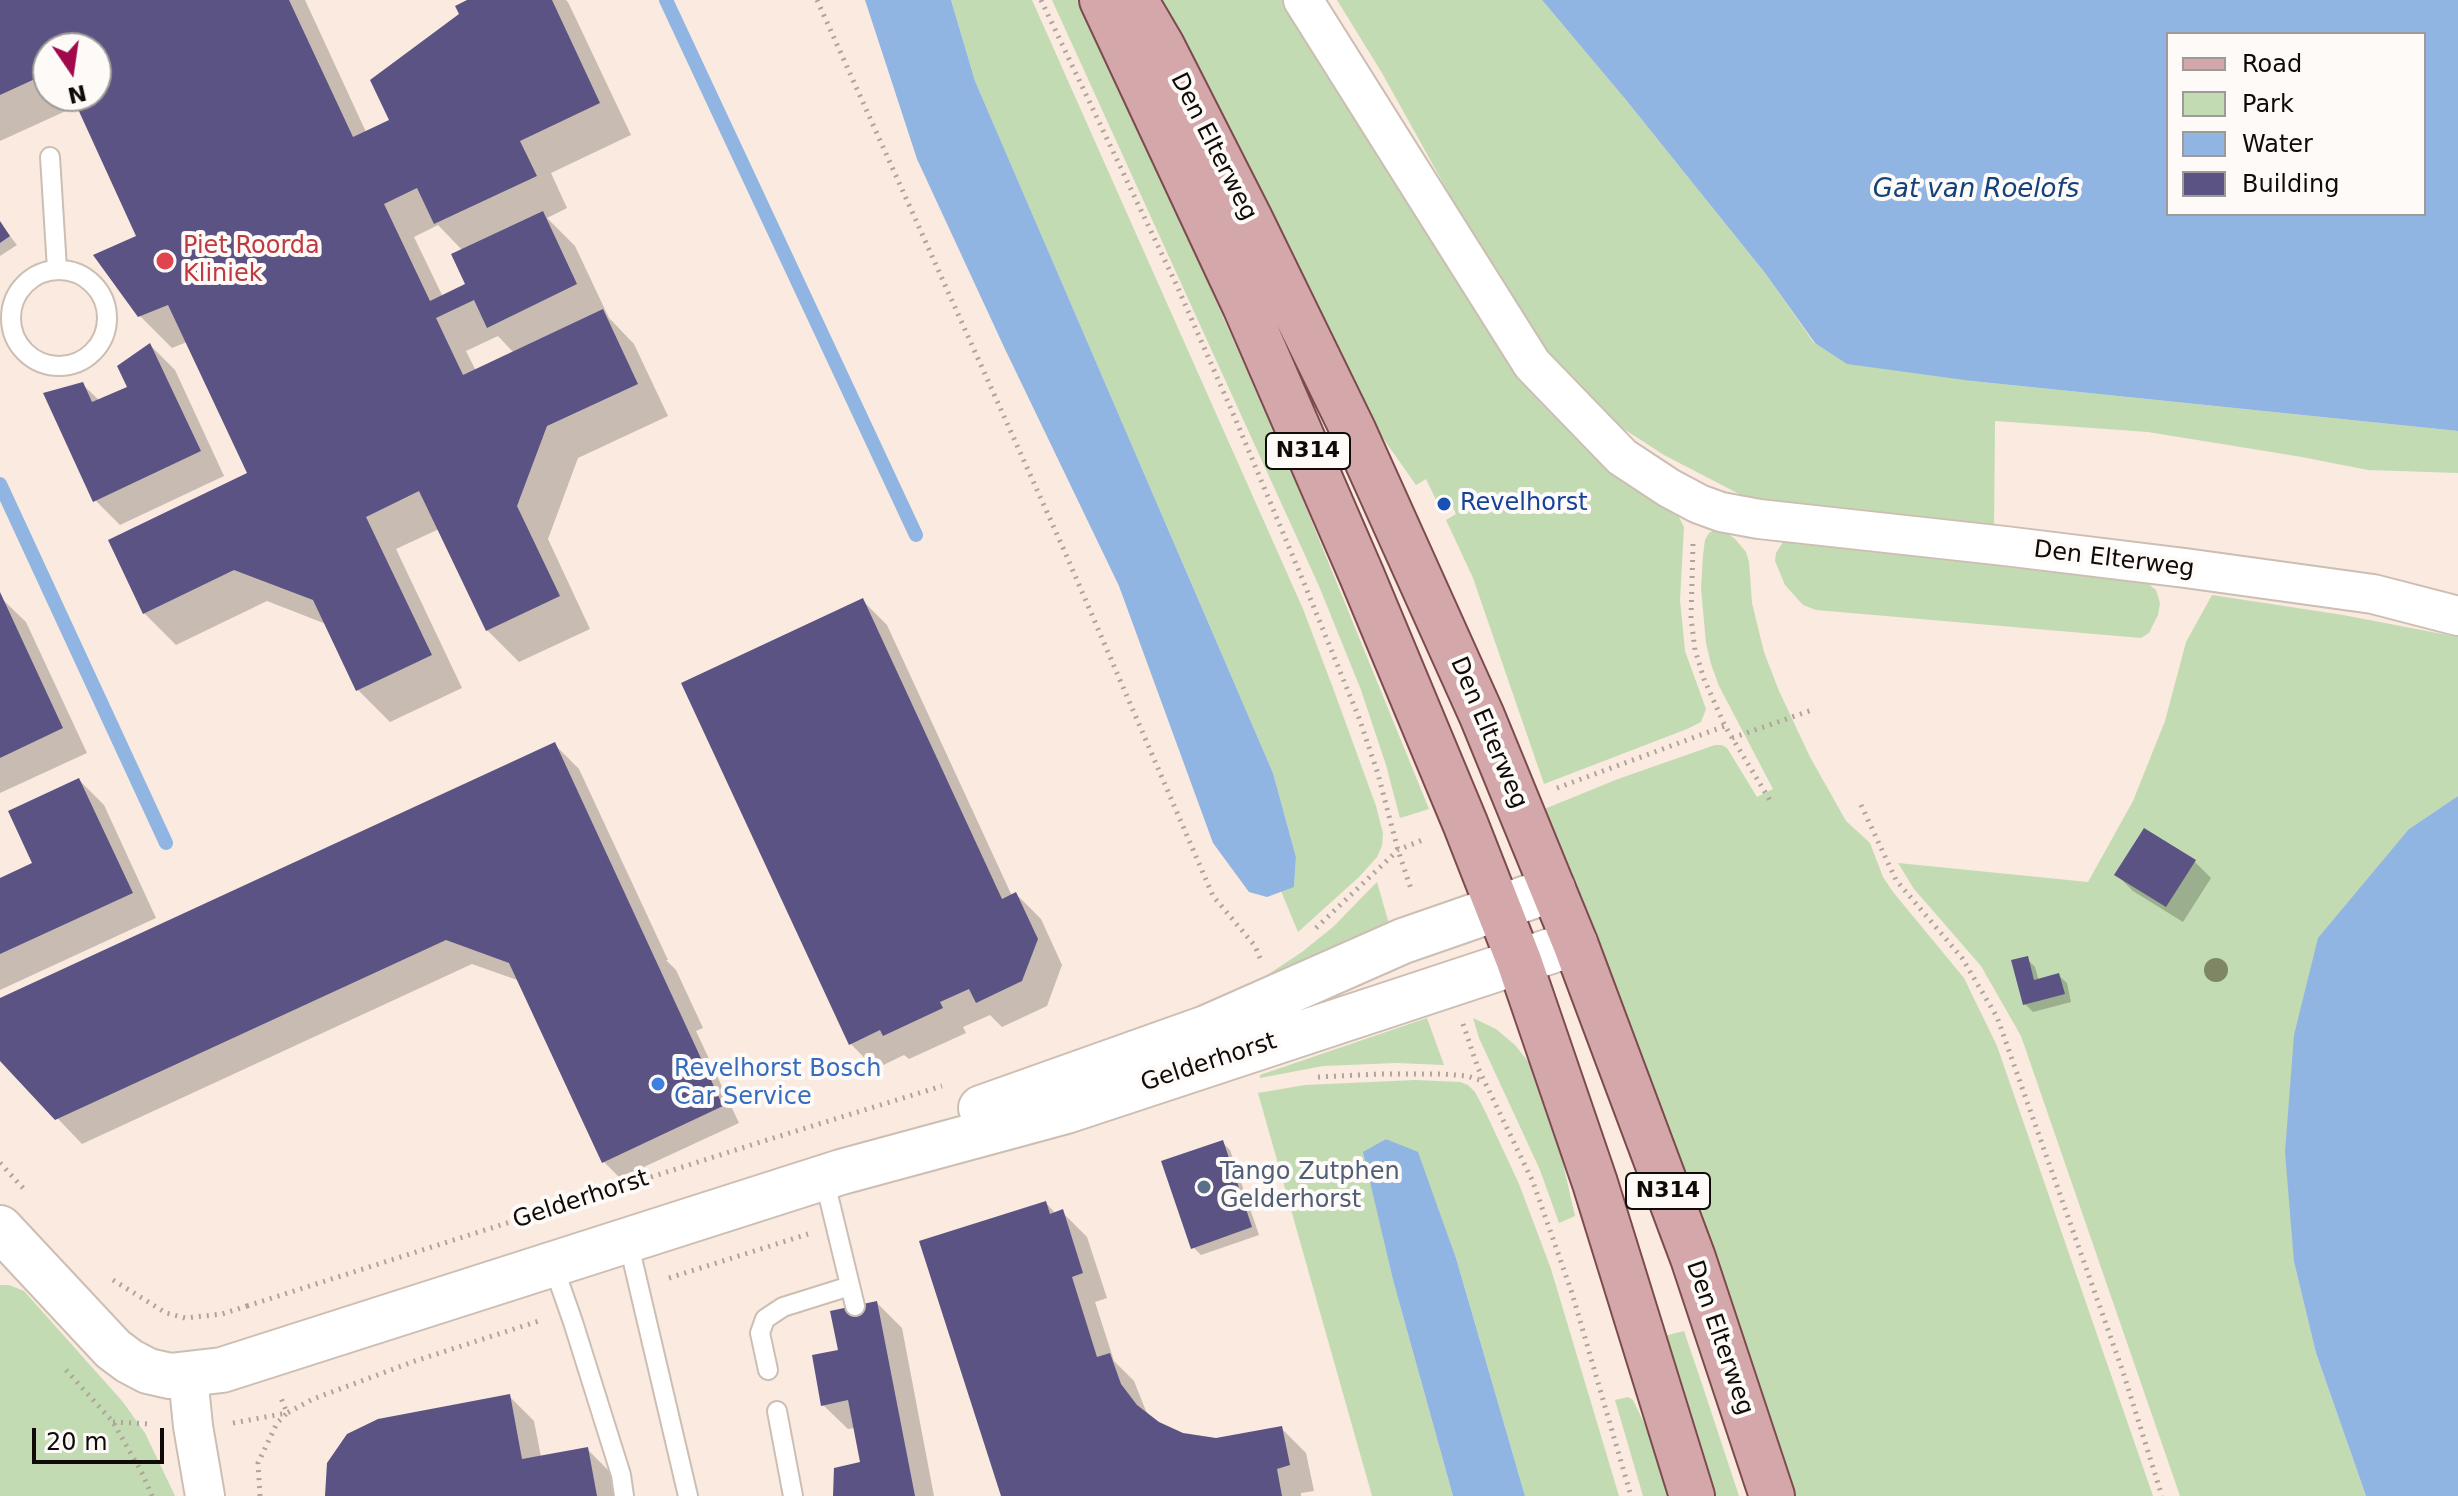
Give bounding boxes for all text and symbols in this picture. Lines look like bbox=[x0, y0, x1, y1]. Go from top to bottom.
north arrow bbox=[32, 32, 112, 112]
legend bbox=[2166, 32, 2426, 216]
text: Road bbox=[2242, 50, 2302, 78]
street label: Den Elterweg bbox=[1163, 68, 1263, 226]
text: N bbox=[65, 80, 89, 108]
text: Park bbox=[2242, 90, 2294, 118]
text: Water bbox=[2242, 130, 2313, 158]
text: Building bbox=[2242, 170, 2339, 198]
water label: Gat van Roelofs bbox=[1873, 174, 2079, 206]
place label: Piet Roorda Kliniek bbox=[183, 233, 320, 289]
marker: Piet Roorda Kliniek bbox=[154, 250, 176, 272]
road number: N314 bbox=[1266, 433, 1350, 469]
place label: Revelhorst bbox=[1460, 490, 1588, 518]
marker: Revelhorst bbox=[1435, 495, 1453, 513]
street label: Den Elterweg bbox=[2032, 536, 2196, 584]
street label: Den Elterweg bbox=[1443, 653, 1533, 813]
street label: Gelderhorst bbox=[1137, 1027, 1281, 1099]
place label: Revelhorst Bosch Car Service bbox=[674, 1056, 881, 1112]
marker: Revelhorst Bosch Car Service bbox=[649, 1075, 667, 1093]
place label: Tango Zutphen Gelderhorst bbox=[1220, 1159, 1400, 1215]
street label: Gelderhorst bbox=[509, 1164, 653, 1236]
road number: N314 bbox=[1626, 1173, 1710, 1209]
marker: Tango Zutphen Gelderhorst bbox=[1195, 1178, 1213, 1196]
street label: Den Elterweg bbox=[1679, 1257, 1759, 1419]
scale bar bbox=[36, 1412, 168, 1462]
text: 20 m bbox=[46, 1428, 108, 1456]

